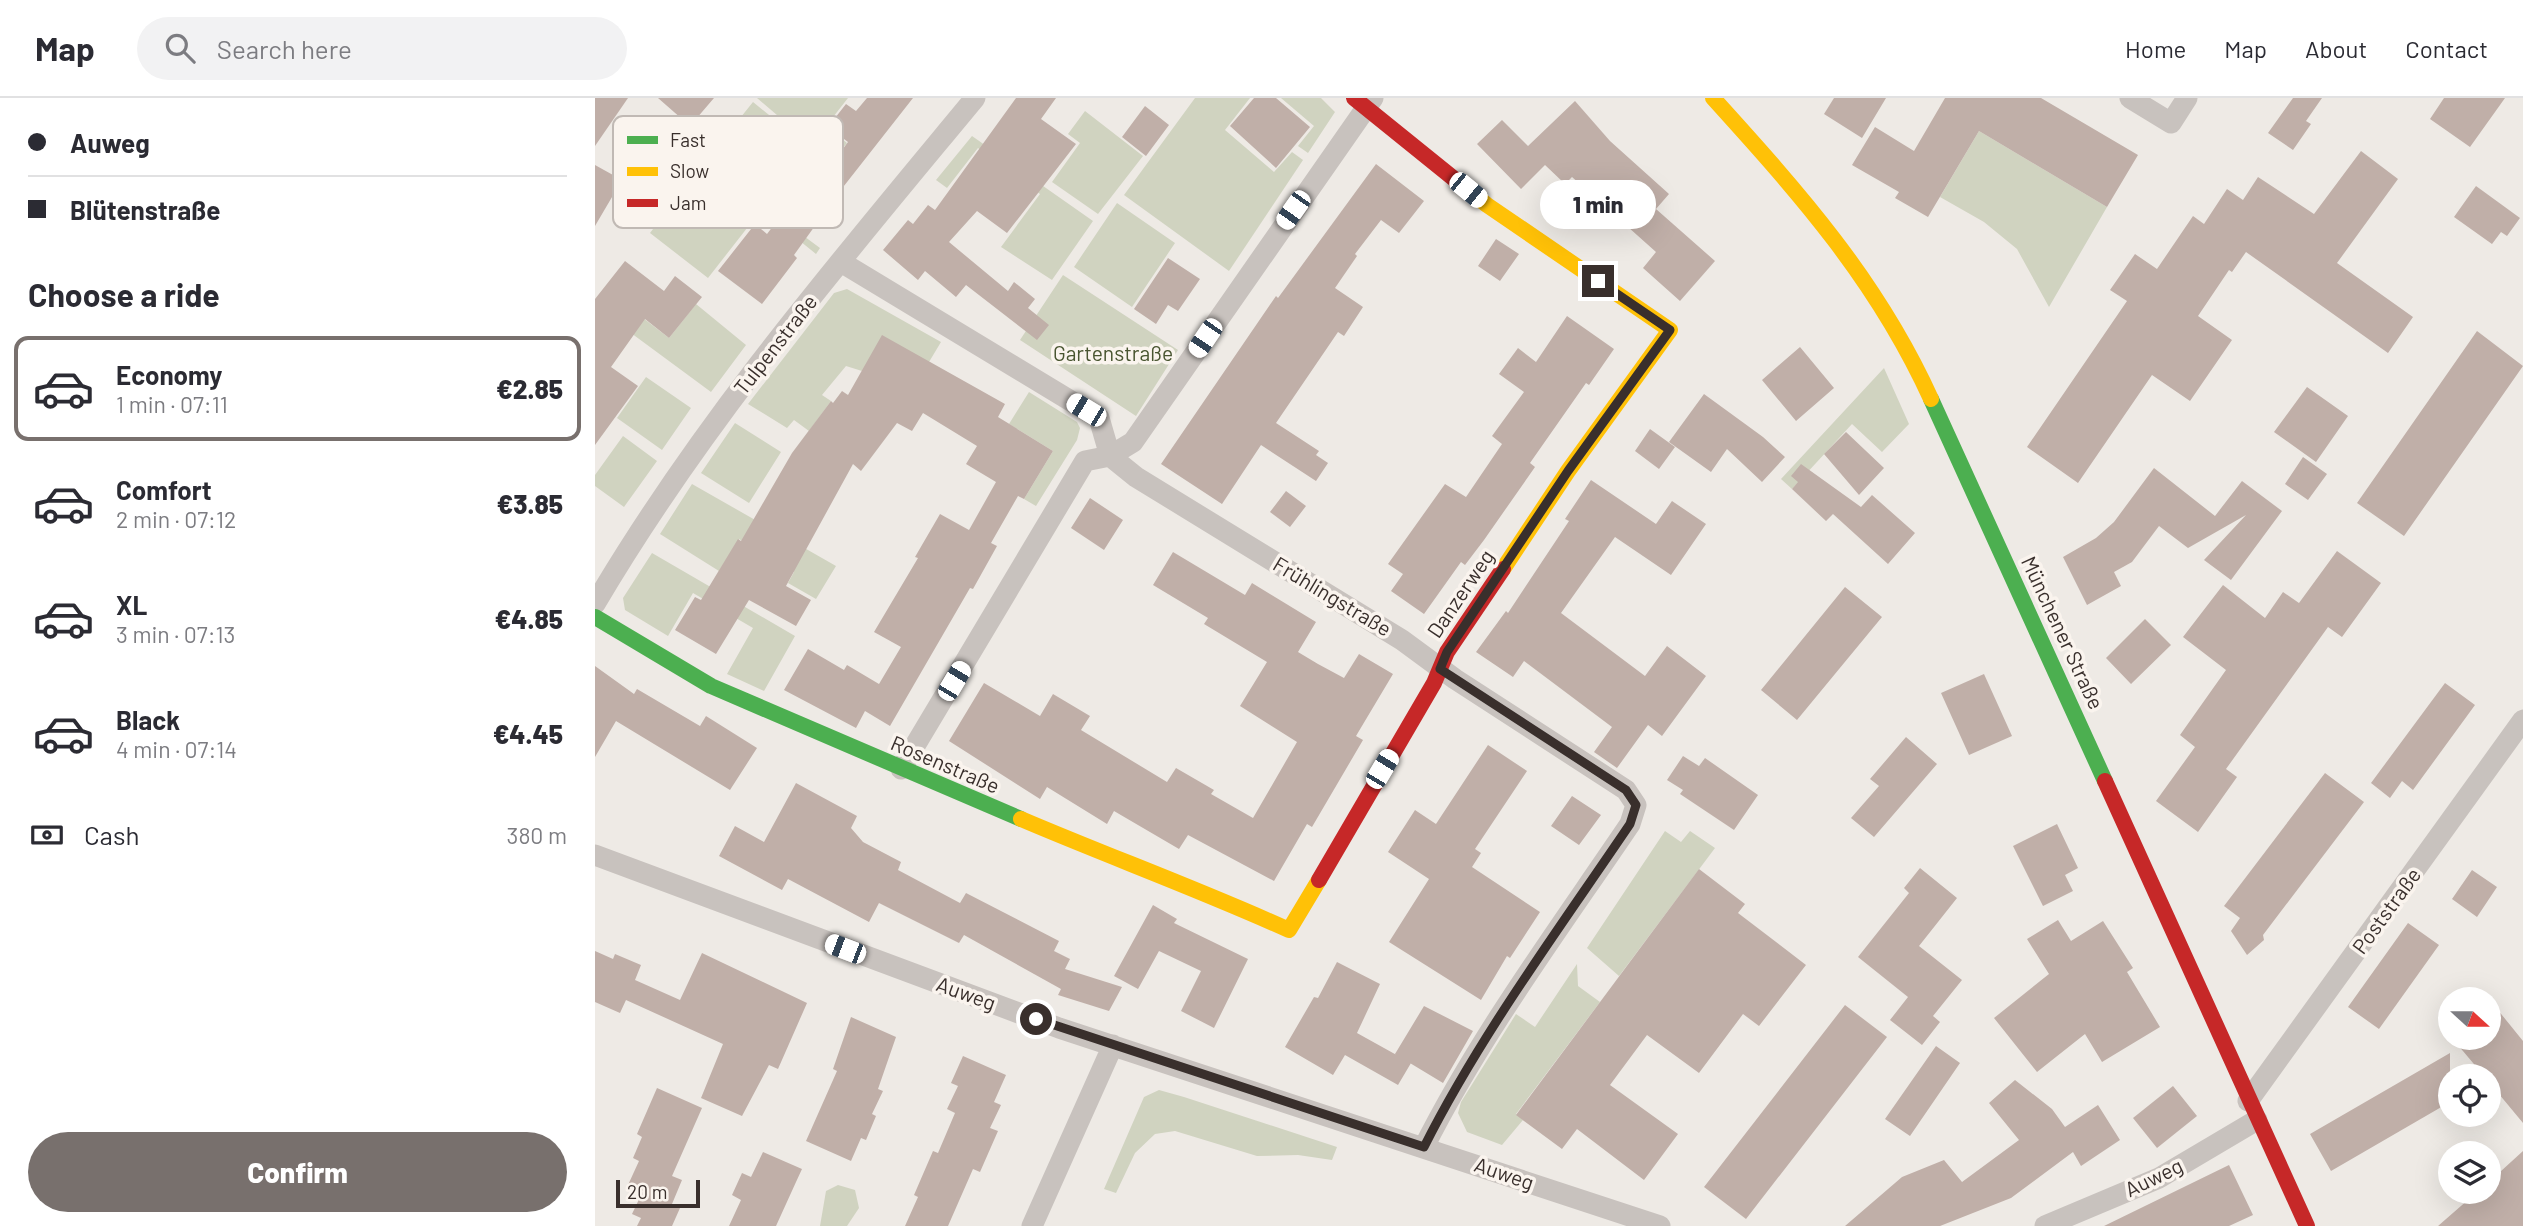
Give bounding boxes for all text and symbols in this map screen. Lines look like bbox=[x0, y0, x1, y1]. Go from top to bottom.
search box bbox=[137, 17, 627, 80]
text: Map bbox=[35, 28, 95, 68]
icon: search bbox=[161, 29, 199, 67]
text: Search here bbox=[217, 33, 352, 64]
text: Home bbox=[2125, 34, 2186, 63]
text: Map bbox=[2224, 34, 2267, 63]
text: About bbox=[2305, 34, 2367, 63]
text: Contact bbox=[2405, 34, 2488, 63]
legend bbox=[613, 116, 843, 228]
text: Auweg bbox=[70, 127, 150, 158]
text: Fast bbox=[670, 128, 706, 151]
text: Slow bbox=[670, 159, 709, 182]
car bbox=[1446, 169, 1491, 211]
callout: 1 min bbox=[1540, 180, 1656, 228]
car bbox=[1273, 187, 1314, 233]
text: 1 min bbox=[1573, 190, 1623, 218]
text: Jam bbox=[670, 191, 706, 214]
text: Blütenstraße bbox=[70, 194, 220, 225]
route end bbox=[1582, 265, 1614, 297]
text: Choose a ride bbox=[28, 275, 220, 313]
street label: Tulpenstraße bbox=[728, 289, 822, 399]
car bbox=[1185, 315, 1226, 361]
park label: Gartenstraße bbox=[1053, 340, 1173, 365]
icon: car bbox=[32, 357, 95, 420]
text: Economy bbox=[116, 359, 222, 390]
text: €2.85 bbox=[496, 373, 563, 404]
text: 1 min · 07:11 bbox=[116, 390, 228, 418]
car bbox=[1063, 390, 1110, 430]
icon: car bbox=[32, 472, 95, 535]
text: Comfort bbox=[116, 474, 212, 505]
text: €3.85 bbox=[497, 488, 563, 519]
text: 2 min · 07:12 bbox=[116, 505, 236, 533]
street label: Danzerweg bbox=[1421, 544, 1498, 642]
street label: Frühlingstraße bbox=[1269, 551, 1396, 641]
street label: Münchener Straße bbox=[2017, 552, 2110, 713]
icon: car bbox=[32, 587, 95, 650]
text: XL bbox=[116, 589, 147, 620]
text: €4.85 bbox=[495, 603, 563, 634]
text: 3 min · 07:13 bbox=[116, 620, 235, 648]
car bbox=[935, 658, 974, 704]
icon: car bbox=[32, 702, 95, 765]
text: Black bbox=[116, 704, 180, 735]
text: €4.45 bbox=[493, 718, 563, 749]
street label: Rosenstraße bbox=[887, 729, 1004, 798]
text: 4 min · 07:14 bbox=[116, 735, 237, 763]
car bbox=[1363, 746, 1402, 792]
icon: cash bbox=[28, 816, 66, 854]
text: Cash bbox=[84, 819, 139, 850]
text: 380 m bbox=[507, 821, 567, 849]
street label: Poststraße bbox=[2346, 862, 2425, 958]
car bbox=[822, 932, 869, 966]
street label: Auweg bbox=[933, 970, 1000, 1015]
north arrow bbox=[2438, 987, 2501, 1050]
map controls bbox=[2438, 987, 2501, 1204]
route start bbox=[1020, 1003, 1052, 1035]
button: locate bbox=[2438, 1064, 2501, 1127]
button: Confirm bbox=[28, 1132, 567, 1212]
button: layers bbox=[2438, 1141, 2501, 1204]
street label: Auweg bbox=[1471, 1151, 1537, 1194]
street label: Auweg bbox=[2120, 1152, 2186, 1201]
scale bar bbox=[616, 1177, 700, 1209]
text: 20 m bbox=[627, 1180, 667, 1203]

